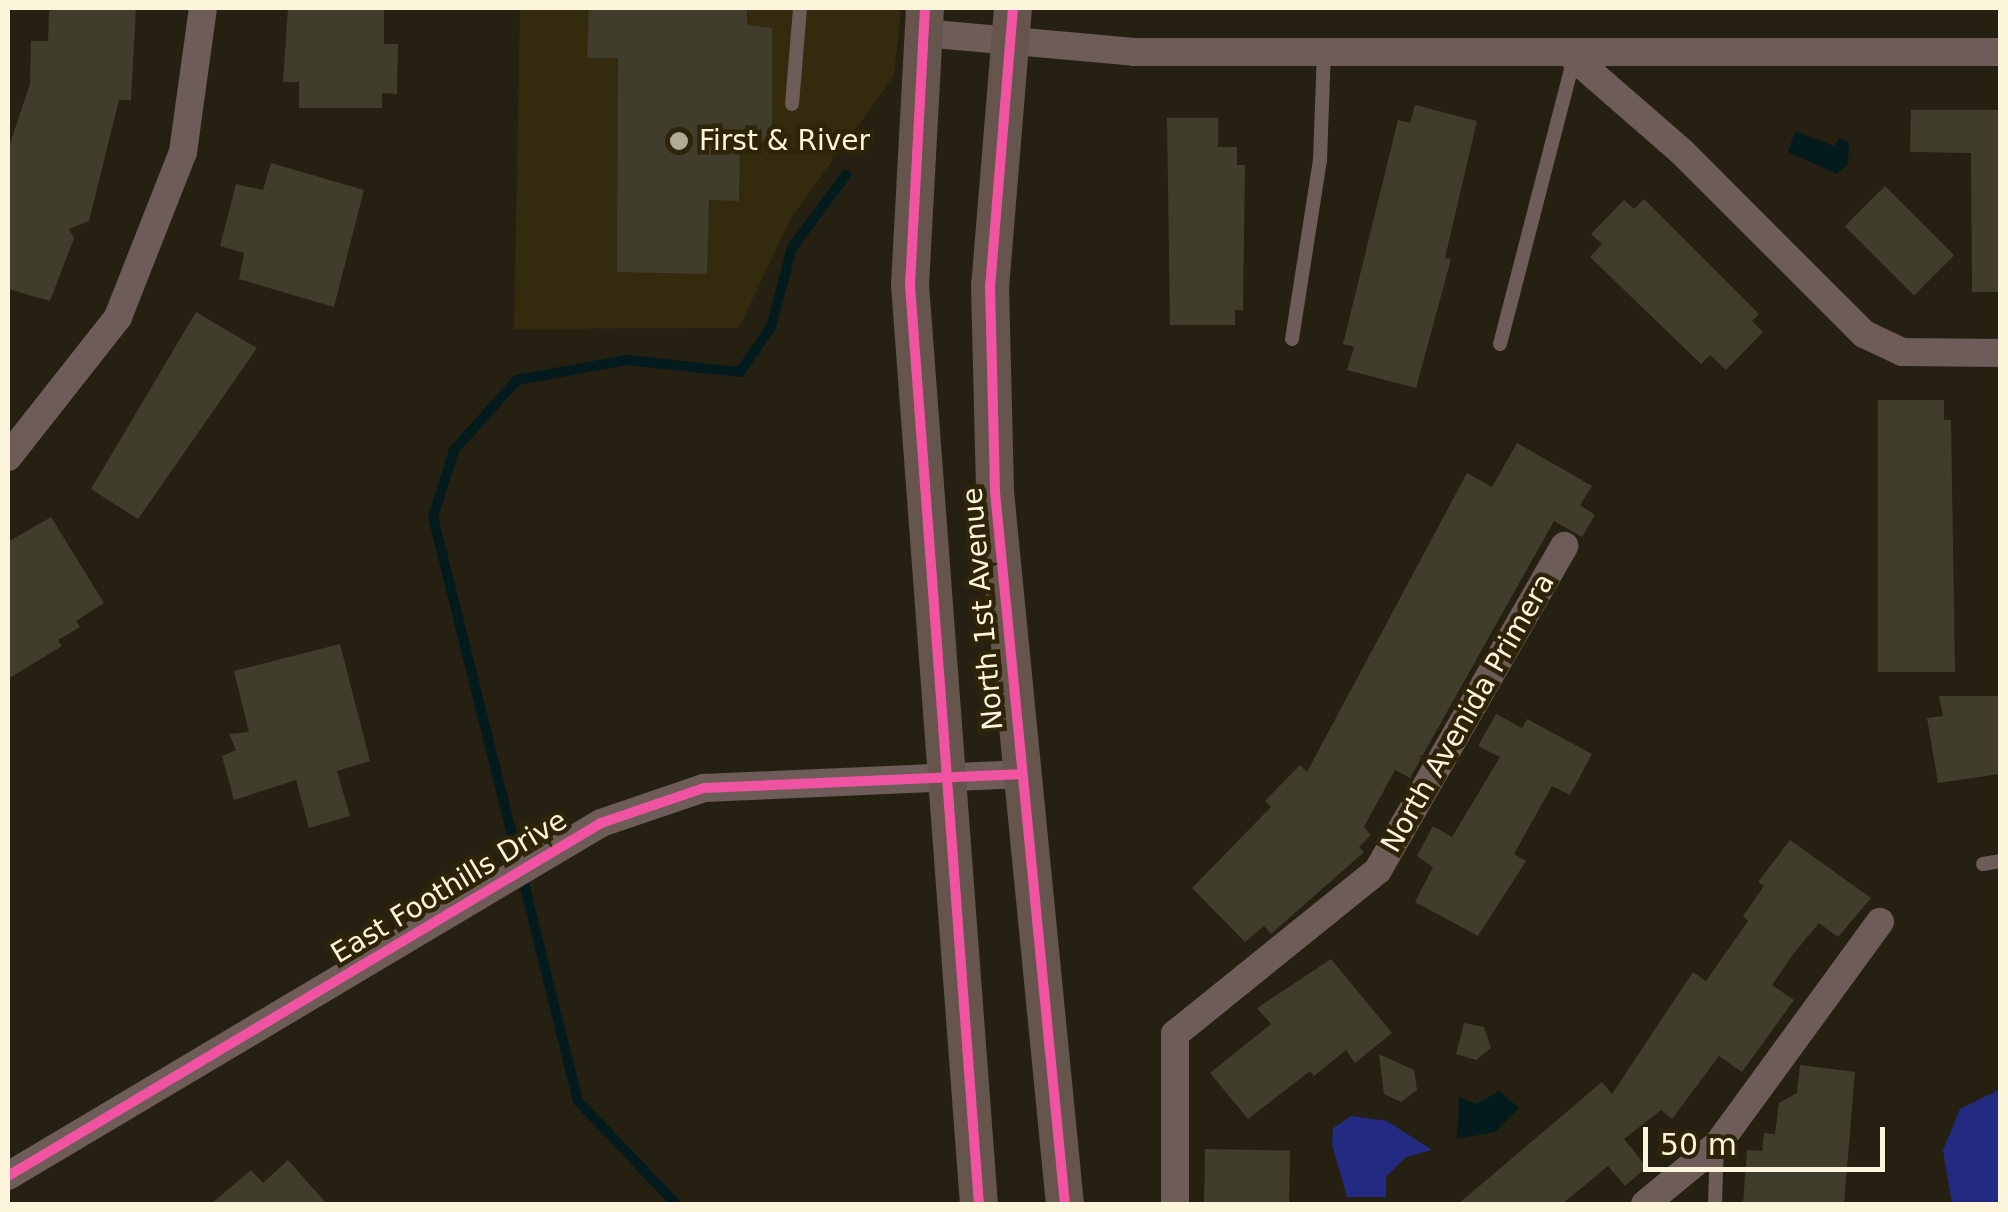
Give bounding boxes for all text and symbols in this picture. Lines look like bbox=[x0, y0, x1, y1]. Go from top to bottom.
place label: First & River bbox=[699, 124, 870, 158]
marker: First & River bbox=[668, 130, 690, 152]
street label: North 1st Avenue bbox=[956, 486, 1010, 732]
street label: North Avenida Primera bbox=[1374, 567, 1562, 859]
street label: East Foothills Drive bbox=[325, 803, 573, 971]
scale bar bbox=[1648, 1107, 1890, 1169]
text: 50 m bbox=[1660, 1127, 1737, 1162]

